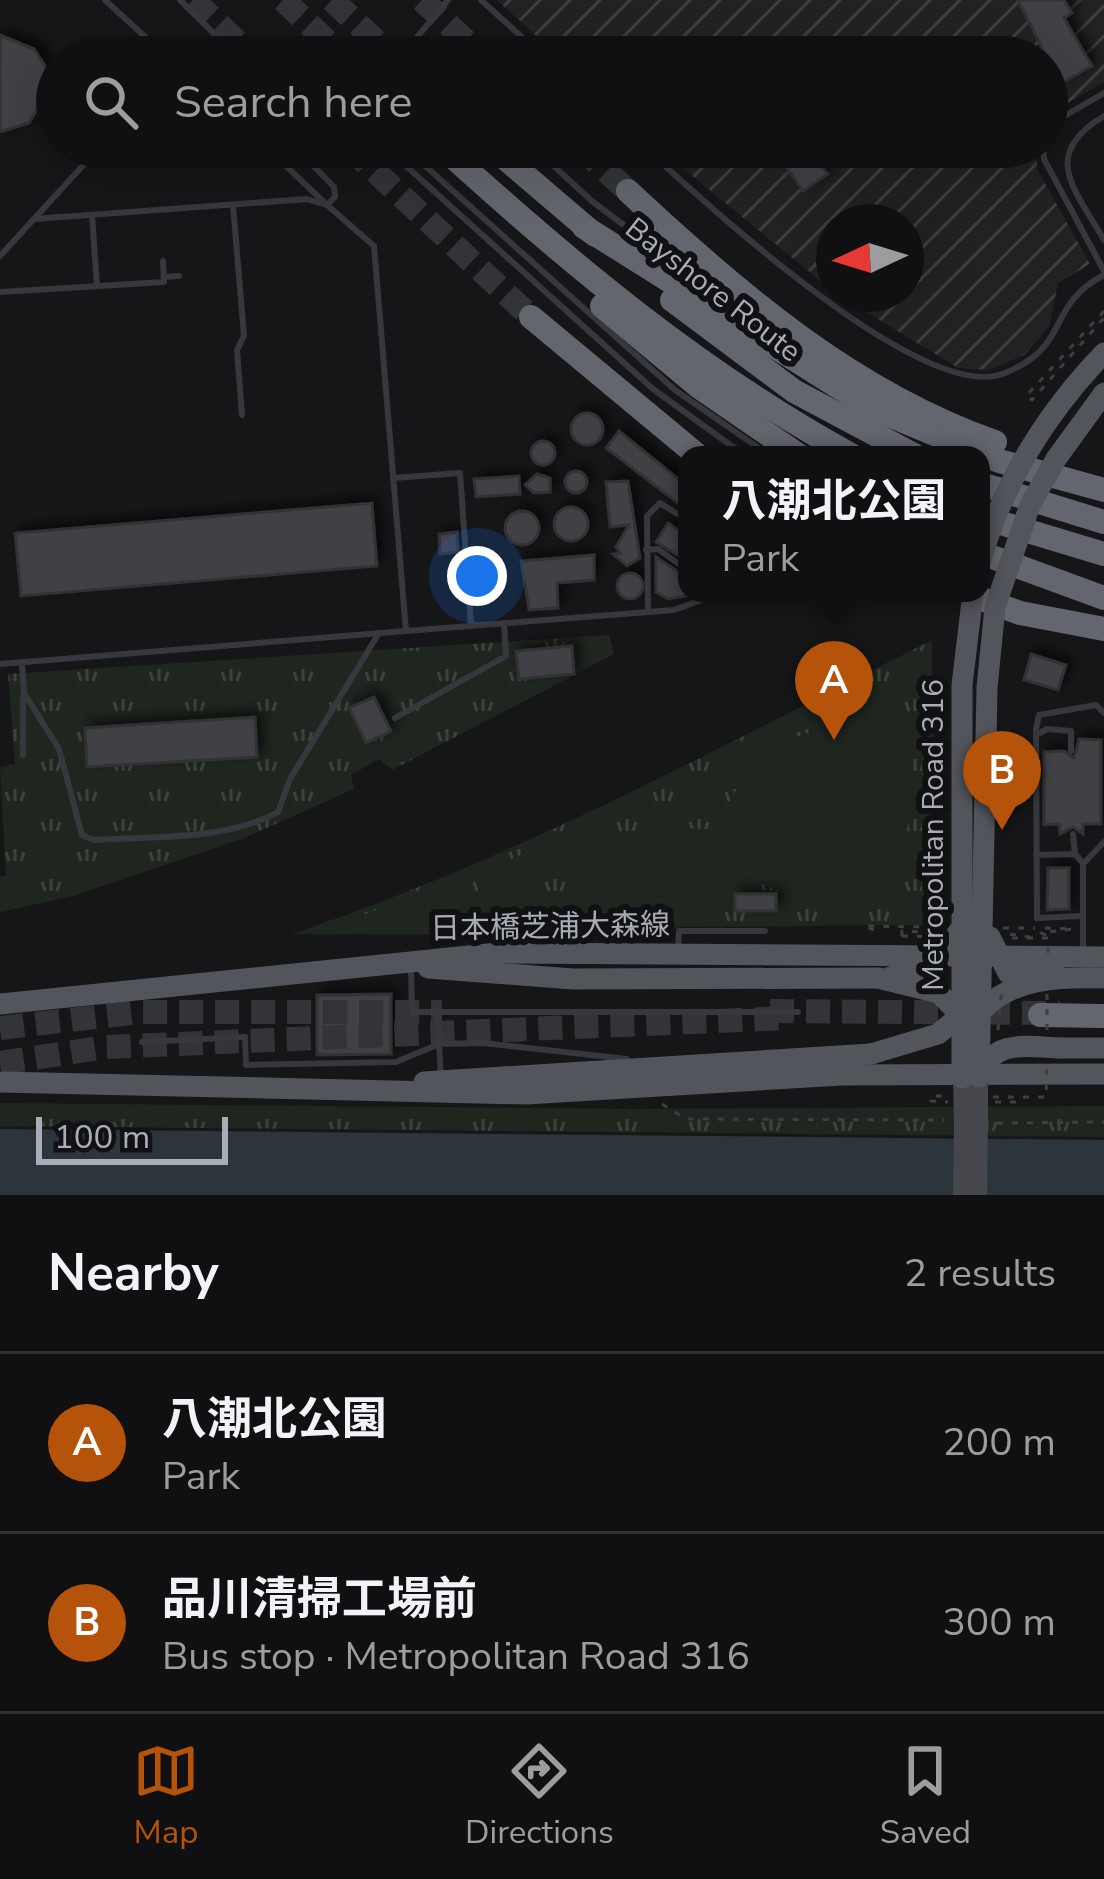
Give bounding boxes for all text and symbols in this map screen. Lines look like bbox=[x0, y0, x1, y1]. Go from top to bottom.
search box bbox=[36, 36, 1068, 168]
icon: search bbox=[78, 69, 144, 135]
text: Search here bbox=[174, 72, 413, 133]
north arrow bbox=[816, 204, 924, 312]
street label: Bayshore Route bbox=[616, 208, 810, 372]
popup bbox=[678, 446, 990, 602]
text: 八潮北公園 bbox=[721, 471, 947, 532]
text: Park bbox=[721, 532, 799, 585]
your location bbox=[447, 546, 507, 606]
pin: A bbox=[795, 641, 873, 740]
street label: Metropolitan Road 316 bbox=[913, 679, 954, 991]
pin: B bbox=[963, 731, 1041, 830]
street label: 日本橋芝浦大森線 bbox=[430, 904, 670, 950]
scale bar bbox=[36, 1111, 228, 1164]
text: 100 m bbox=[54, 1115, 150, 1160]
text: Nearby bbox=[48, 1238, 219, 1308]
text: 2 results bbox=[904, 1247, 1056, 1300]
text: 八潮北公園 bbox=[162, 1389, 387, 1450]
text: A bbox=[72, 1416, 102, 1469]
text: 200 m bbox=[942, 1416, 1056, 1469]
text: Park bbox=[162, 1450, 240, 1503]
text: 品川清掃工場前 bbox=[162, 1569, 477, 1630]
text: B bbox=[74, 1596, 100, 1649]
text: 300 m bbox=[942, 1596, 1056, 1649]
text: Bus stop · Metropolitan Road 316 bbox=[162, 1630, 750, 1683]
tab: Map bbox=[133, 1738, 199, 1855]
tab: Directions bbox=[465, 1738, 614, 1855]
tab: Saved bbox=[880, 1738, 971, 1855]

